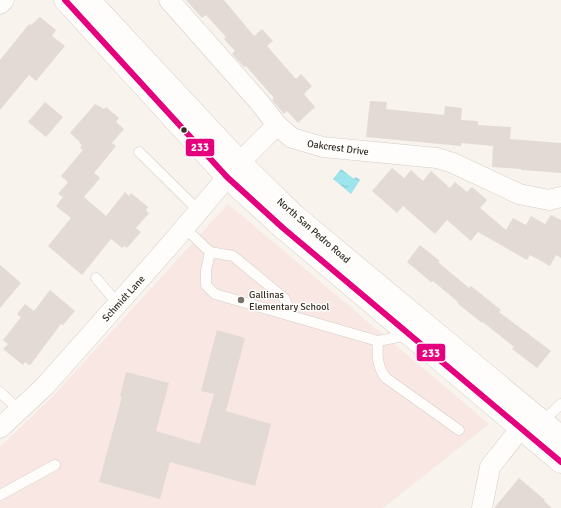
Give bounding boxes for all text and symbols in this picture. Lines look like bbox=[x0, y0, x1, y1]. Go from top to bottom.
unlabelled marker bbox=[179, 125, 189, 135]
line badge: 233 bbox=[185, 138, 215, 157]
street label: Oakcrest Drive bbox=[306, 138, 369, 158]
text: 233 bbox=[191, 141, 209, 154]
street label: North San Pedro Road bbox=[274, 196, 352, 266]
street label: Schmidt Lane bbox=[100, 273, 148, 324]
place label: Gallinas Elementary School bbox=[249, 289, 329, 313]
marker: Gallinas Elementary School bbox=[236, 295, 246, 305]
line badge: 233 bbox=[416, 343, 446, 362]
text: 233 bbox=[422, 347, 440, 360]

